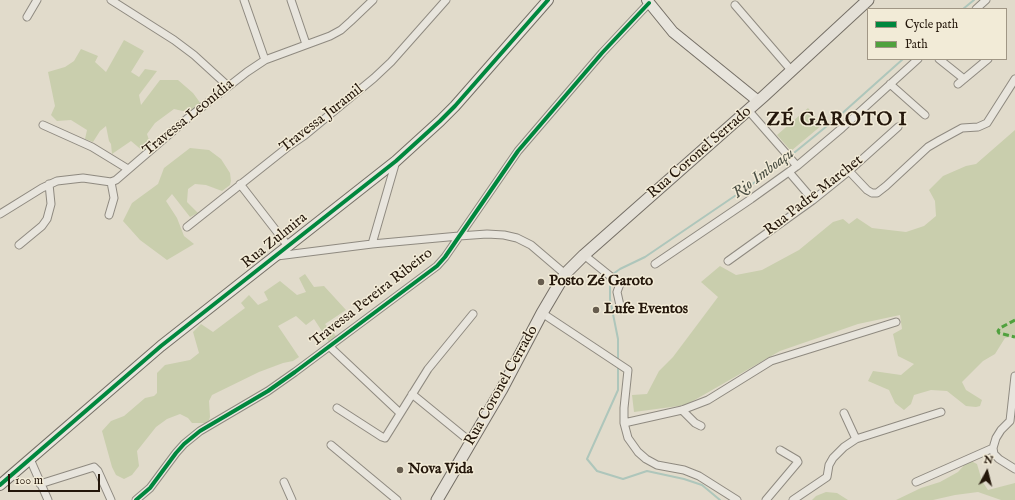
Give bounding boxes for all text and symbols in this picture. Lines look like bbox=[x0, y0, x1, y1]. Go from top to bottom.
legend bbox=[867, 8, 1007, 60]
text: Cycle path bbox=[905, 17, 958, 32]
text: Path bbox=[905, 37, 928, 52]
street label: Travessa Leonídia bbox=[140, 76, 238, 160]
street label: Travessa Juramil bbox=[277, 81, 367, 157]
street label: Rua Coronel Serrado bbox=[644, 103, 756, 203]
district label: ZÉ GAROTO I bbox=[766, 110, 908, 132]
water label: Rio Imboaçu bbox=[729, 144, 799, 204]
street label: Rua Padre Marchet bbox=[761, 152, 867, 240]
street label: Rua Zulmira bbox=[239, 209, 311, 273]
street label: Travessa Pereira Ribeiro bbox=[307, 245, 437, 351]
place label: Posto Zé Garoto bbox=[549, 273, 653, 291]
marker: Posto Zé Garoto bbox=[536, 277, 546, 287]
place label: Lufe Eventos bbox=[604, 301, 688, 319]
marker: Lufe Eventos bbox=[591, 305, 601, 315]
street label: Rua Coronel Cerrado bbox=[461, 323, 543, 449]
north arrow bbox=[967, 452, 1007, 492]
text: N bbox=[983, 453, 994, 468]
place label: Nova Vida bbox=[408, 461, 473, 479]
marker: Nova Vida bbox=[395, 465, 405, 475]
scale bar bbox=[10, 466, 102, 492]
text: 100 m bbox=[15, 473, 43, 488]

